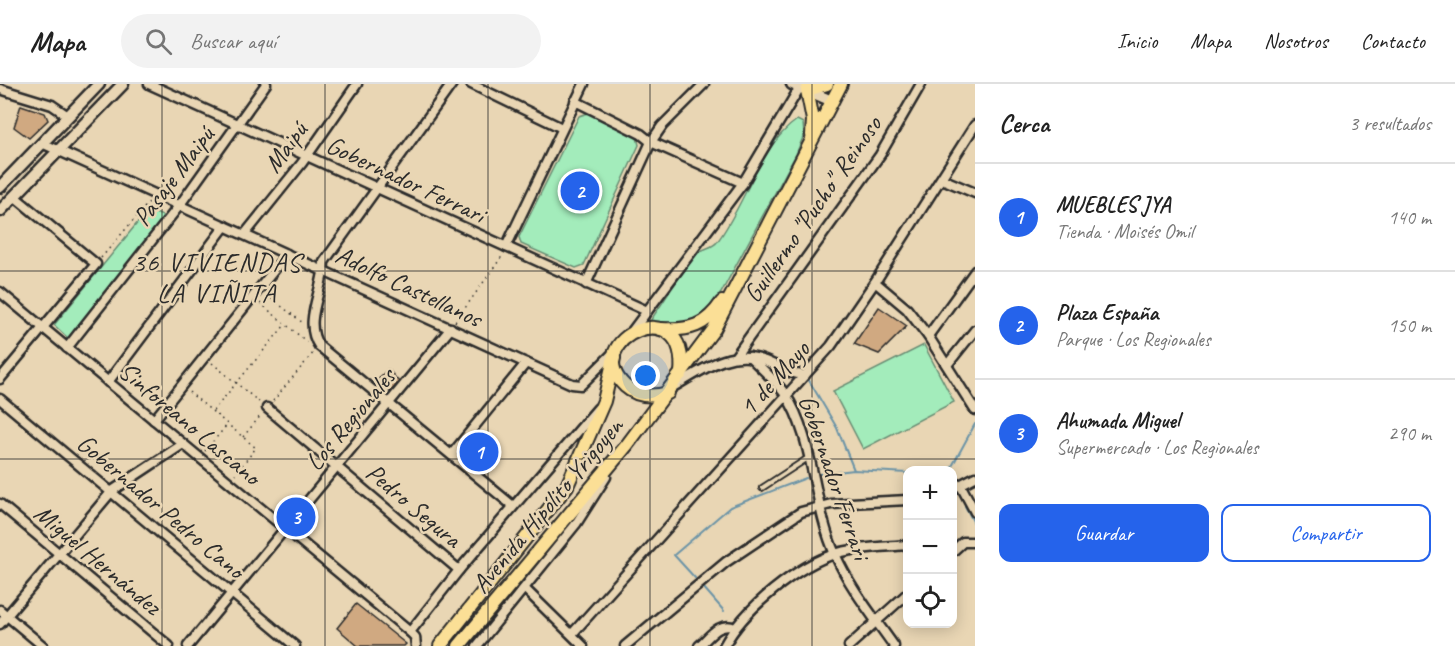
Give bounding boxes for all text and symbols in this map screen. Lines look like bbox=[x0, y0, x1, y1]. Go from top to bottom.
search box bbox=[121, 14, 541, 68]
text: Mapa bbox=[30, 24, 85, 59]
icon: search bbox=[142, 25, 175, 58]
text: Buscar aquí bbox=[190, 27, 276, 55]
text: Inicio bbox=[1117, 28, 1157, 54]
text: Mapa bbox=[1190, 28, 1231, 54]
text: Nosotros bbox=[1264, 28, 1328, 54]
text: Contacto bbox=[1361, 28, 1425, 54]
text: Cerca bbox=[999, 107, 1049, 140]
street label: Guillermo "Pucho" Reinoso bbox=[736, 108, 890, 309]
text: 3 resultados bbox=[1349, 111, 1431, 136]
street label: Maipú bbox=[256, 114, 316, 179]
street label: Pasaje Maipú bbox=[125, 118, 223, 233]
street label: Gobernador Ferrari bbox=[321, 128, 493, 232]
pin: 2 bbox=[560, 168, 600, 214]
text: MUEBLES JYA bbox=[1056, 191, 1170, 219]
text: 1 bbox=[1014, 205, 1023, 230]
text: 140 m bbox=[1388, 205, 1431, 230]
text: Tienda · Moisés Omil bbox=[1056, 219, 1193, 244]
street label: Adolfo Castellanos bbox=[330, 238, 489, 336]
district label: 36 VIVIENDAS LA VIÑITA bbox=[132, 245, 305, 310]
text: Plaza España bbox=[1056, 299, 1158, 327]
text: 2 bbox=[1014, 313, 1023, 338]
text: 150 m bbox=[1388, 313, 1431, 338]
text: Parque · Los Regionales bbox=[1056, 327, 1211, 352]
street label: 1 de Mayo bbox=[732, 332, 818, 423]
street label: Sinforeano Lascano bbox=[112, 354, 270, 494]
street label: Los Regionales bbox=[298, 360, 404, 477]
your location bbox=[631, 361, 660, 390]
street label: Gobernador Ferrari bbox=[791, 391, 879, 567]
text: Ahumada Miguel bbox=[1056, 407, 1180, 435]
street label: Avenida Hipólito Yrigoyen bbox=[464, 410, 631, 600]
text: 3 bbox=[1014, 421, 1023, 446]
text: 290 m bbox=[1388, 421, 1431, 446]
street label: Gobernador Pedro Cano bbox=[70, 427, 253, 588]
pin: 1 bbox=[460, 430, 498, 475]
text: Supermercado · Los Regionales bbox=[1056, 435, 1258, 460]
street label: Pedro Segura bbox=[359, 456, 469, 556]
map controls bbox=[903, 466, 957, 628]
button: + bbox=[903, 466, 957, 520]
pin: 3 bbox=[276, 494, 316, 540]
street label: Miguel Hernández bbox=[27, 497, 169, 623]
button: Guardar bbox=[999, 504, 1209, 562]
button: Compartir bbox=[1221, 504, 1431, 562]
button: − bbox=[903, 520, 957, 574]
button: locate bbox=[903, 574, 957, 628]

